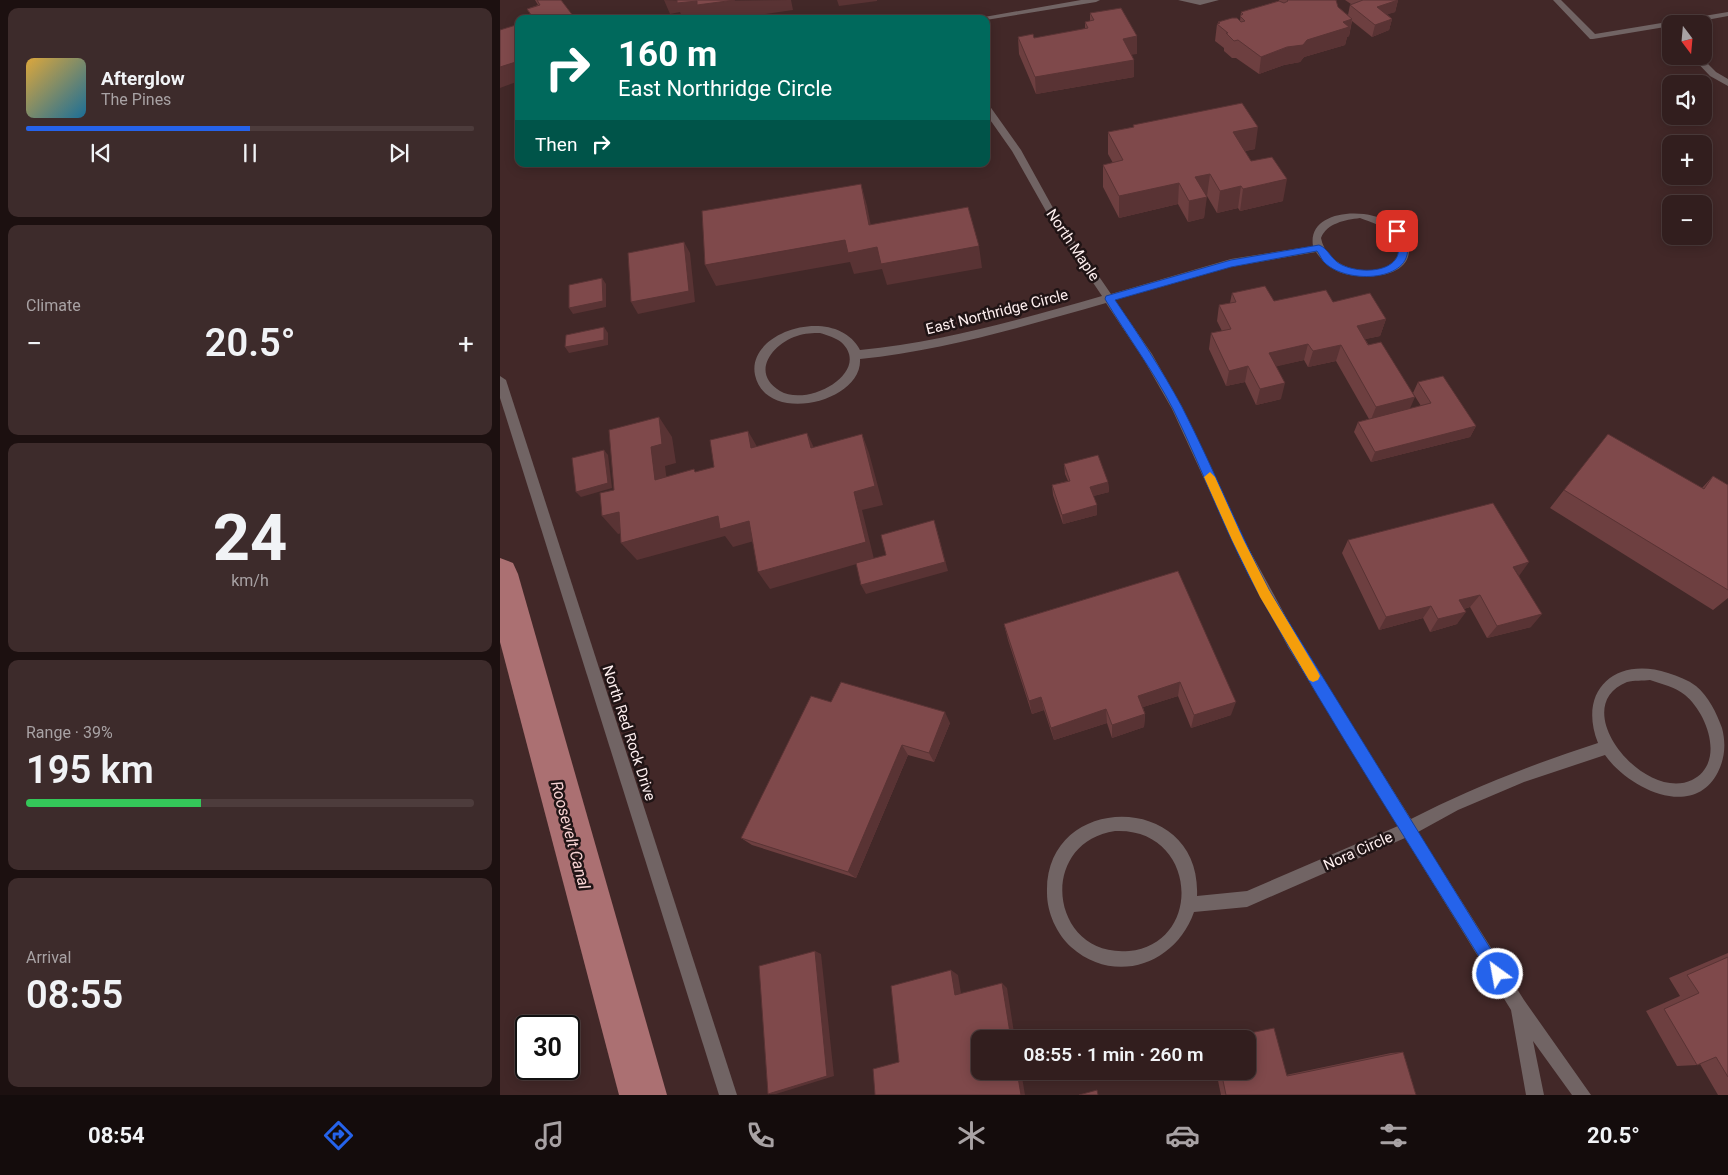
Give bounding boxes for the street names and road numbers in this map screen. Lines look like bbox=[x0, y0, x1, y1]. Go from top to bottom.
street label: North Maple bbox=[1042, 206, 1104, 284]
street label: East Northridge Circle bbox=[924, 286, 1070, 338]
street label: North Red Rock Drive bbox=[599, 663, 659, 803]
street label: Nora Circle bbox=[1321, 828, 1395, 874]

